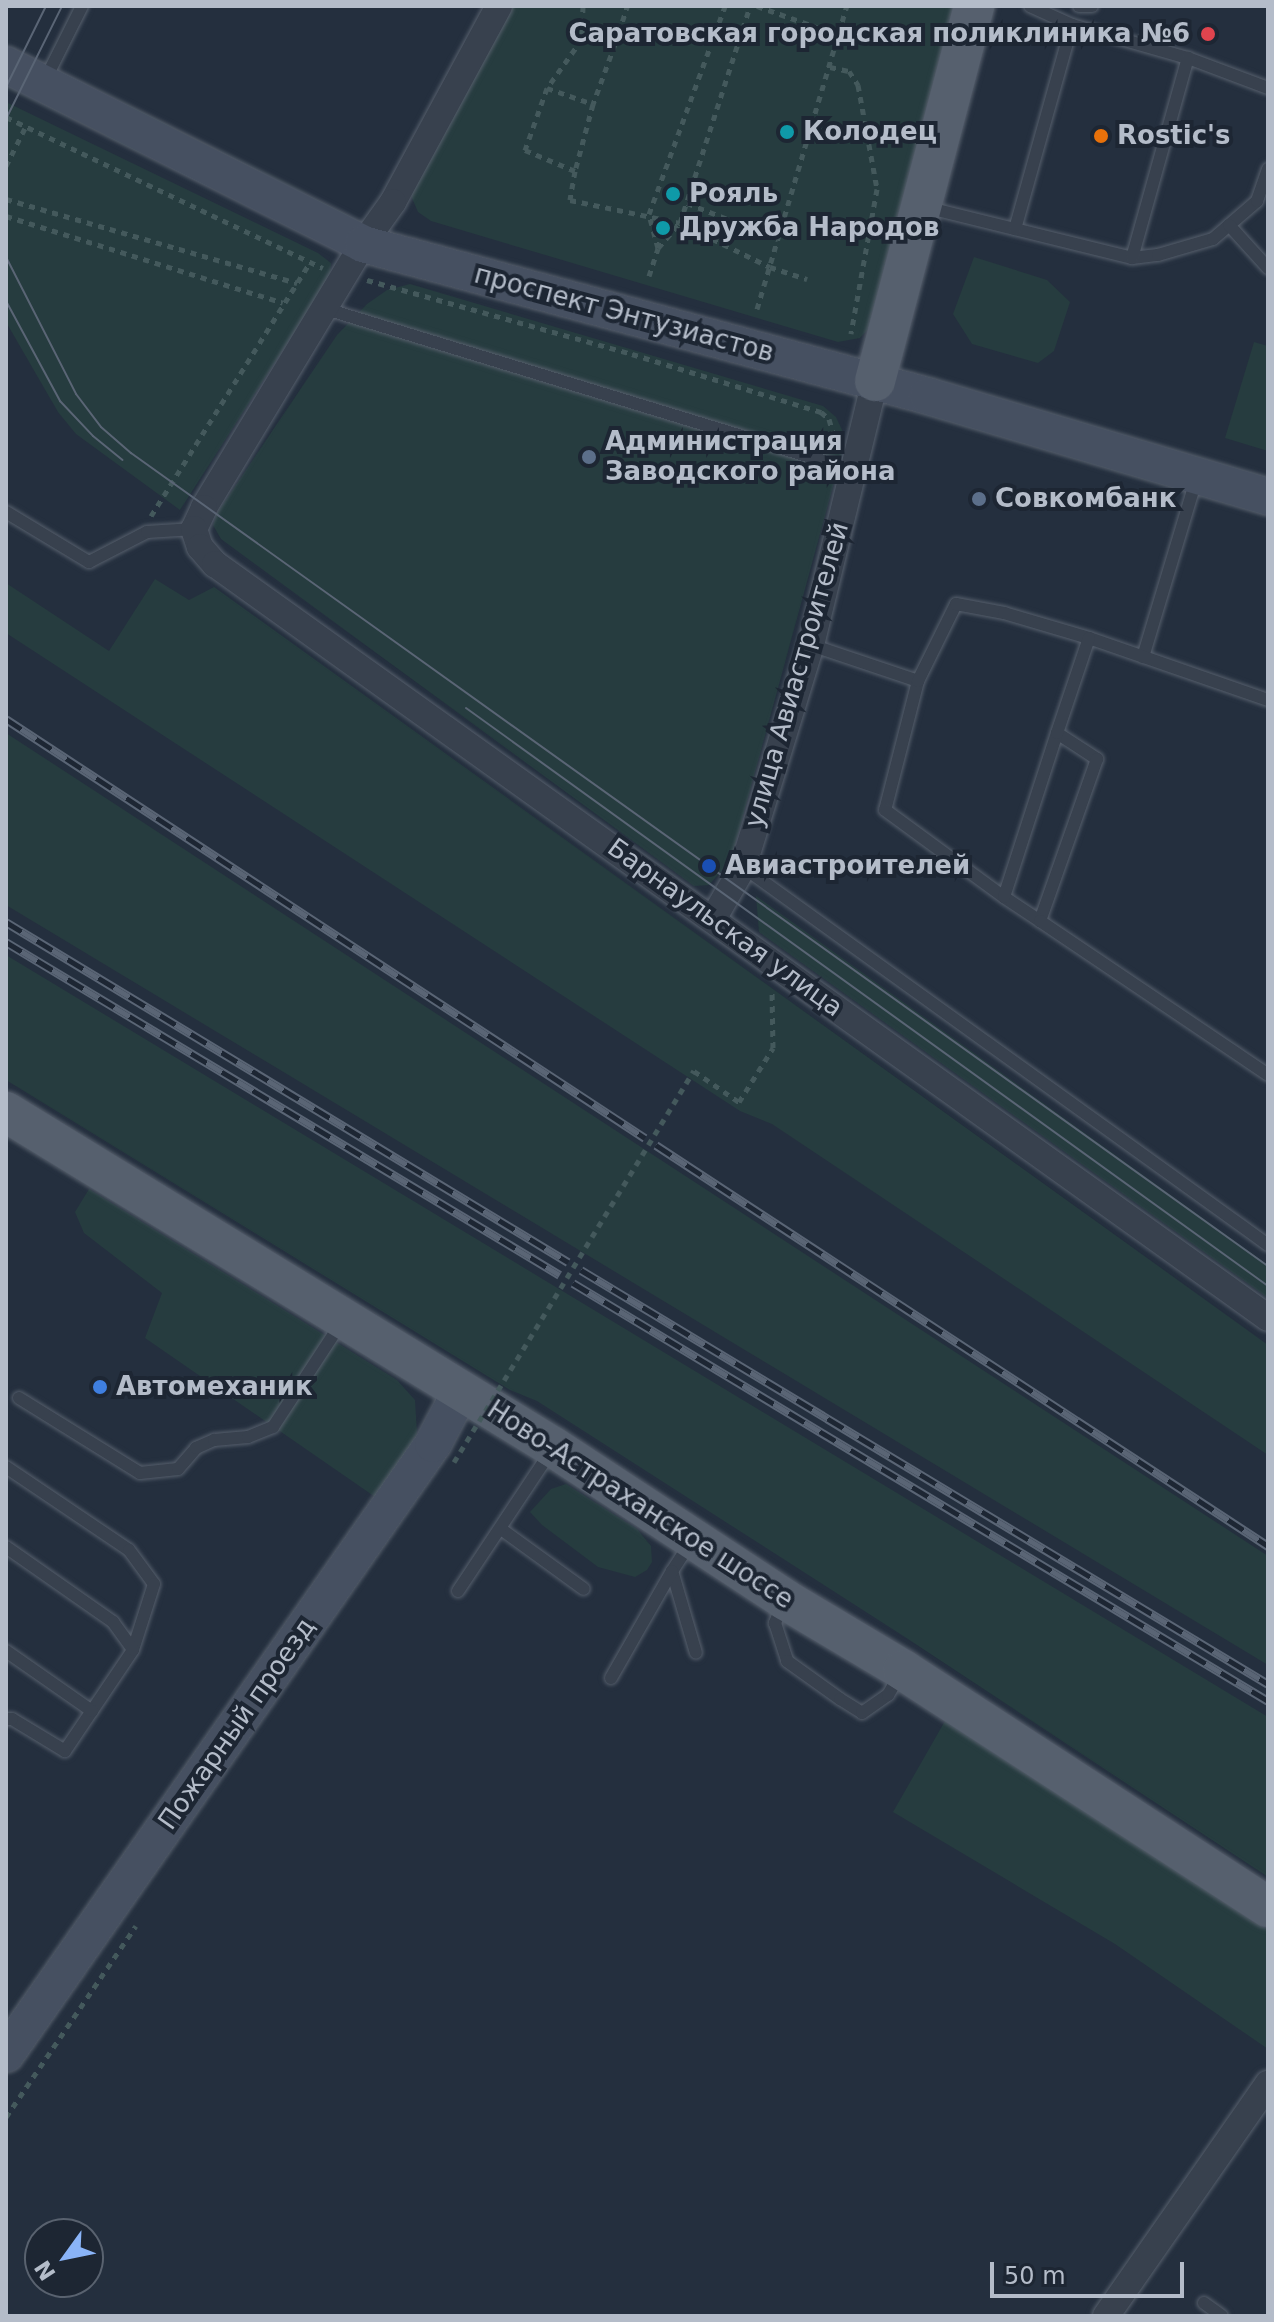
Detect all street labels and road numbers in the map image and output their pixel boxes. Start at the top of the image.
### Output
street label: проспект Энтузиастов [471,259,777,369]
street label: улица Авиастроителей [738,519,856,831]
street label: Барнаульская улица [601,832,849,1024]
street label: Ново-Астраханское шоссе [481,1394,799,1616]
street label: Пожарный проезд [152,1612,322,1836]

